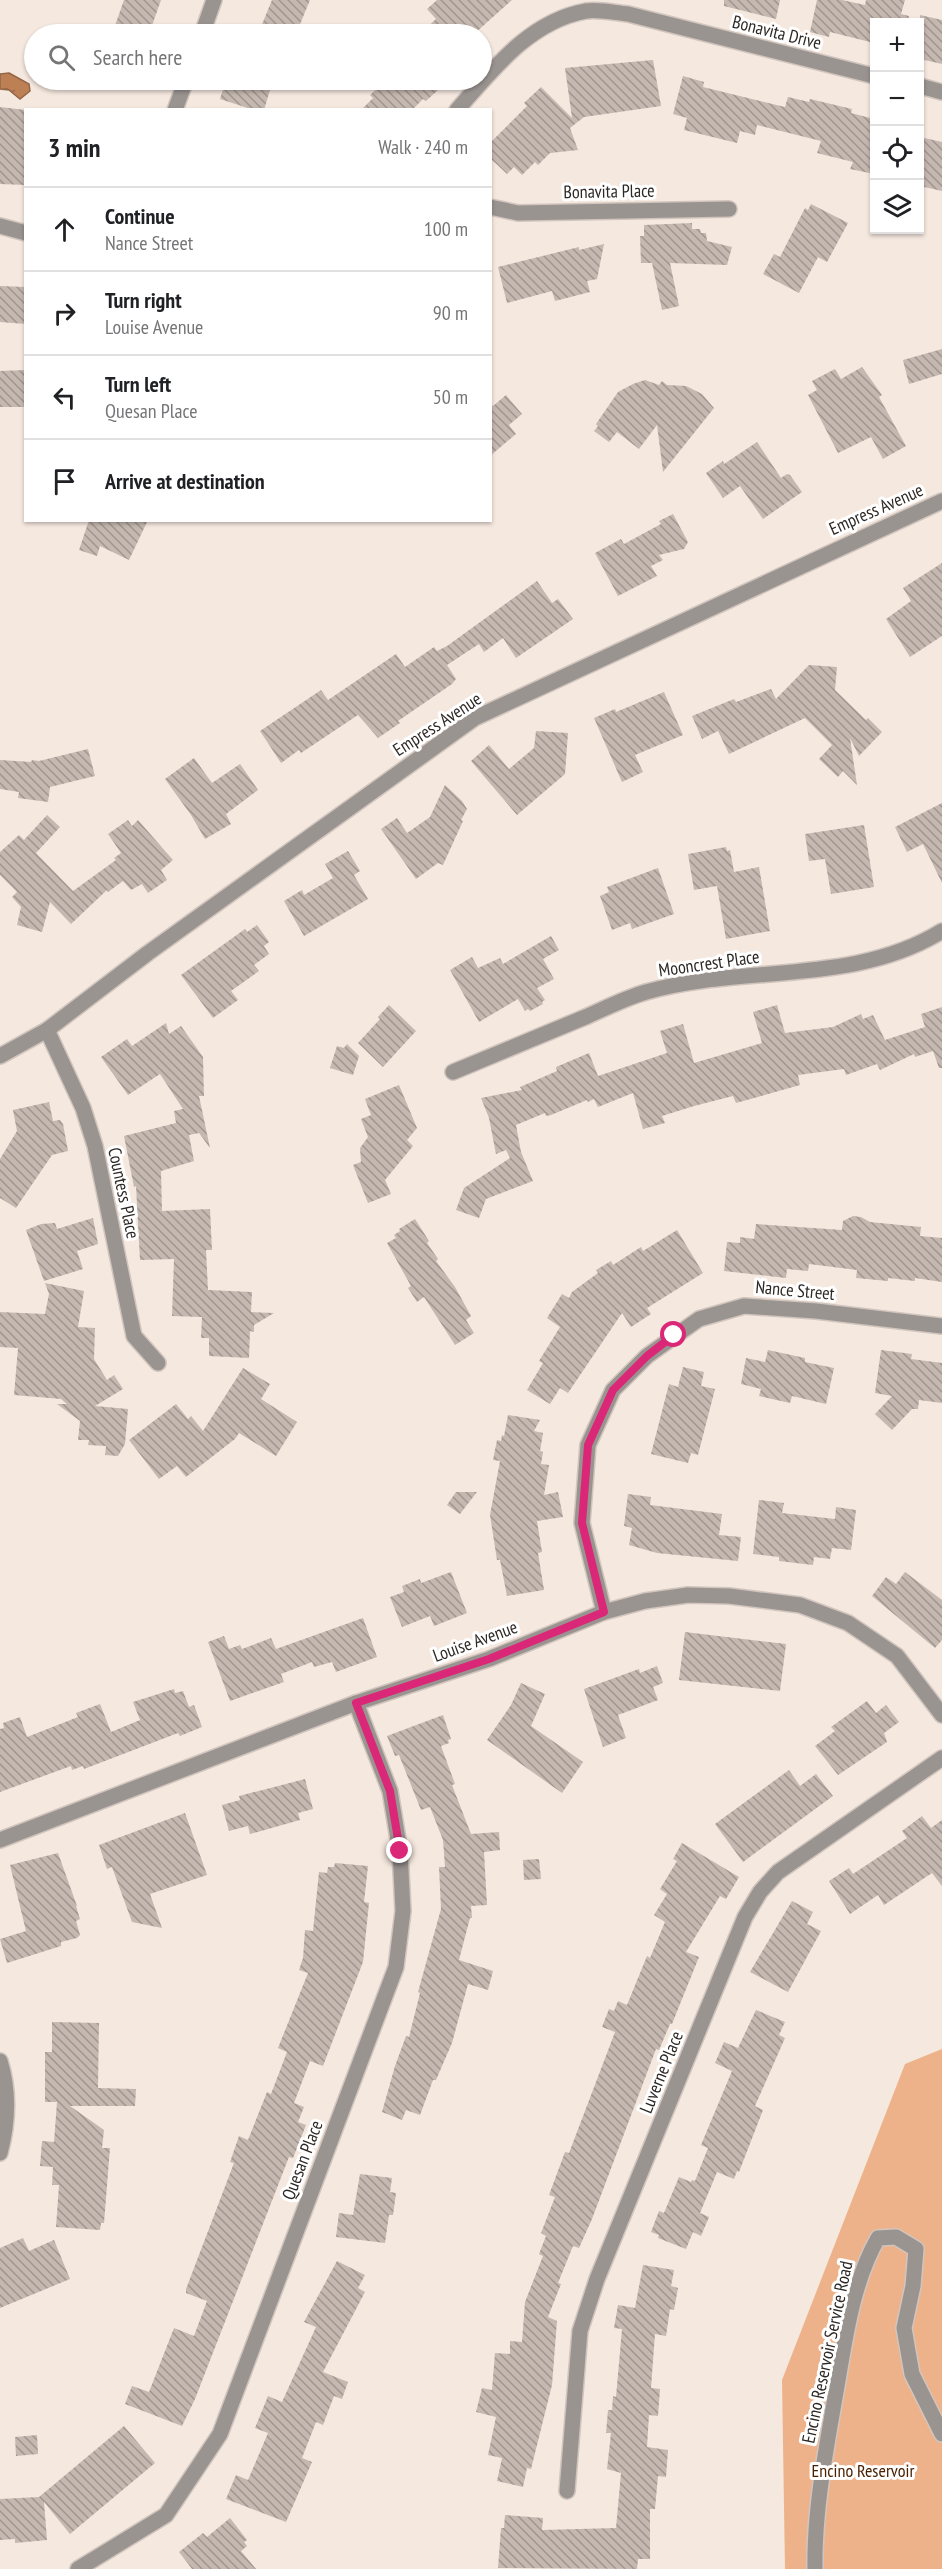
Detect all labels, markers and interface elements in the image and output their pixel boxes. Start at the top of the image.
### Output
street label: Bonavita Drive [730,10,824,54]
map controls [870,18,924,234]
button: + [870,18,924,72]
search box [24,24,492,90]
icon: search [45,41,78,74]
text: Search here [93,43,182,71]
button: − [870,72,924,126]
button: locate [870,126,924,180]
text: 3 min [48,131,101,164]
text: Walk · 240 m [378,134,468,160]
street label: Bonavita Place [563,179,655,203]
button: layers [870,180,924,234]
text: Continue [105,202,175,230]
icon: ahead [48,213,81,246]
text: 100 m [424,216,468,242]
text: Nance Street [105,230,193,256]
text: Turn right [105,286,182,314]
icon: right [48,297,81,330]
text: 90 m [433,300,468,326]
text: Louise Avenue [105,314,203,340]
text: Turn left [105,370,171,398]
icon: left [48,381,81,414]
text: 50 m [433,384,468,410]
text: Quesan Place [105,398,197,424]
icon: arrive [48,465,81,498]
text: Arrive at destination [105,467,265,495]
street label: Empress Avenue [825,478,927,540]
street label: Empress Avenue [389,687,485,761]
street label: Mooncrest Place [657,945,761,981]
street label: Countess Place [103,1145,145,1241]
street label: Nance Street [754,1275,836,1305]
route start [660,1321,686,1347]
street label: Louise Avenue [429,1615,521,1667]
route end [386,1837,412,1863]
street label: Luverne Place [634,2028,688,2116]
street label: Quesan Place [276,2117,328,2203]
street label: Encino Reservoir Service Road [796,2259,858,2445]
park label: Encino Reservoir [812,2459,914,2482]

